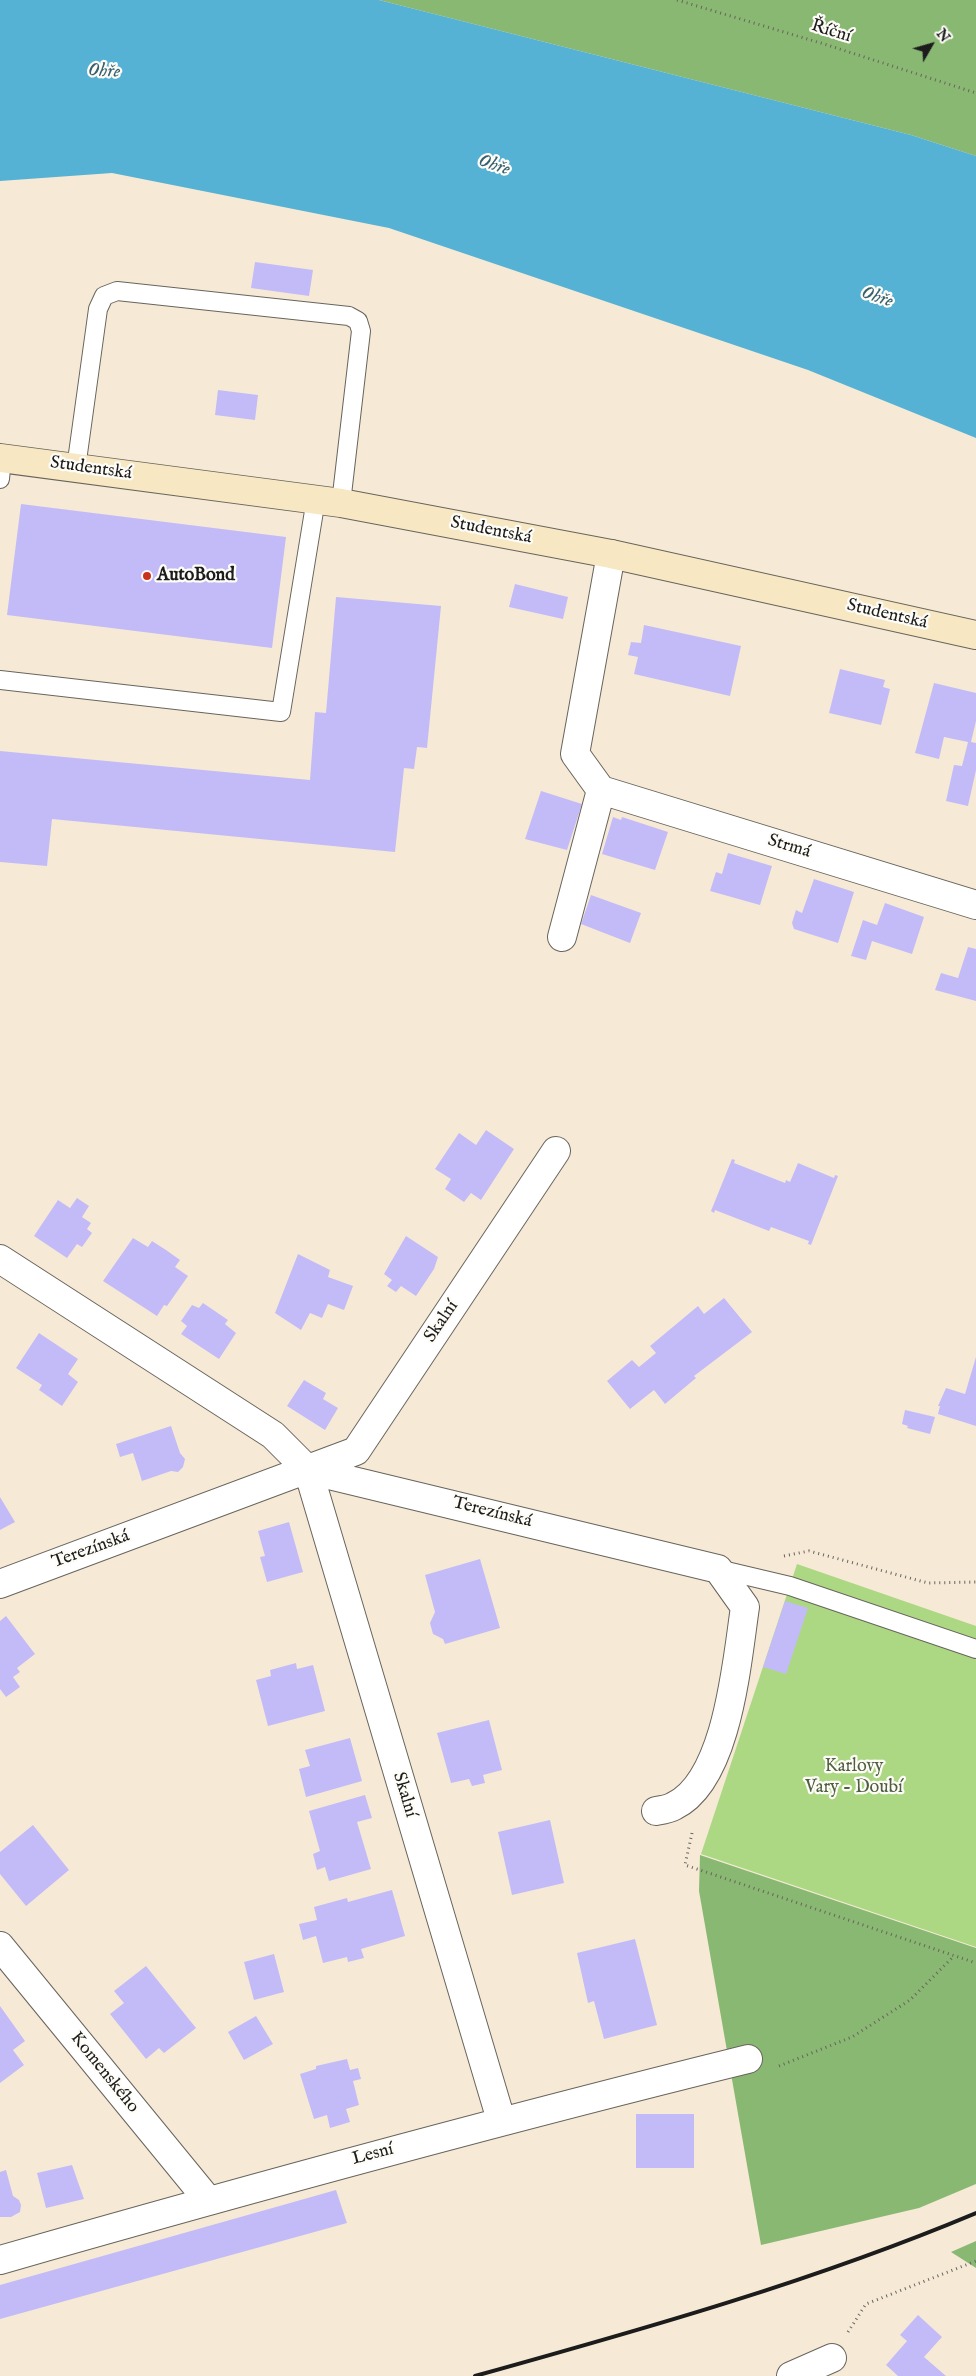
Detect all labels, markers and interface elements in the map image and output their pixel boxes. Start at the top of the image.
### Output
street label: Říční [808,16,854,48]
north arrow [906,20,956,70]
text: N [932,25,954,46]
water label: Ohře [87,60,121,84]
water label: Ohře [475,150,513,182]
water label: Ohře [858,282,896,314]
street label: Studentská [49,453,133,485]
street label: Studentská [449,513,533,549]
place label: AutoBond [157,565,235,587]
marker: AutoBond [141,570,153,582]
street label: Studentská [845,595,929,635]
street label: Strmá [765,830,813,864]
street label: Skalní [420,1297,464,1347]
street label: Terezínská [450,1493,534,1533]
street label: Terezínská [49,1526,133,1574]
park label: Karlovy Vary - Doubí [805,1756,903,1798]
street label: Skalní [387,1770,421,1820]
street label: Komenského [65,2028,143,2118]
street label: Lesní [350,2139,396,2171]

